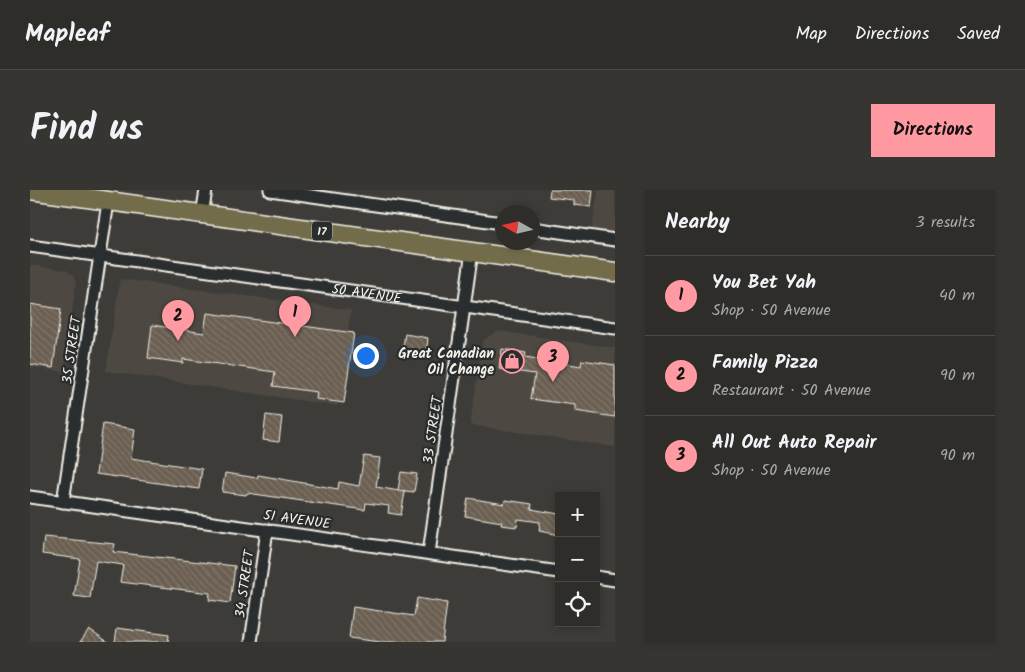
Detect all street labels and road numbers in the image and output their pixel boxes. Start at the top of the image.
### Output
road number: 17 [312,221,332,240]
street label: 50 AVENUE [330,278,404,310]
street label: 35 STREET [56,313,88,385]
street label: 33 STREET [417,393,449,466]
street label: 51 AVENUE [262,504,333,536]
street label: 34 STREET [229,547,261,619]

